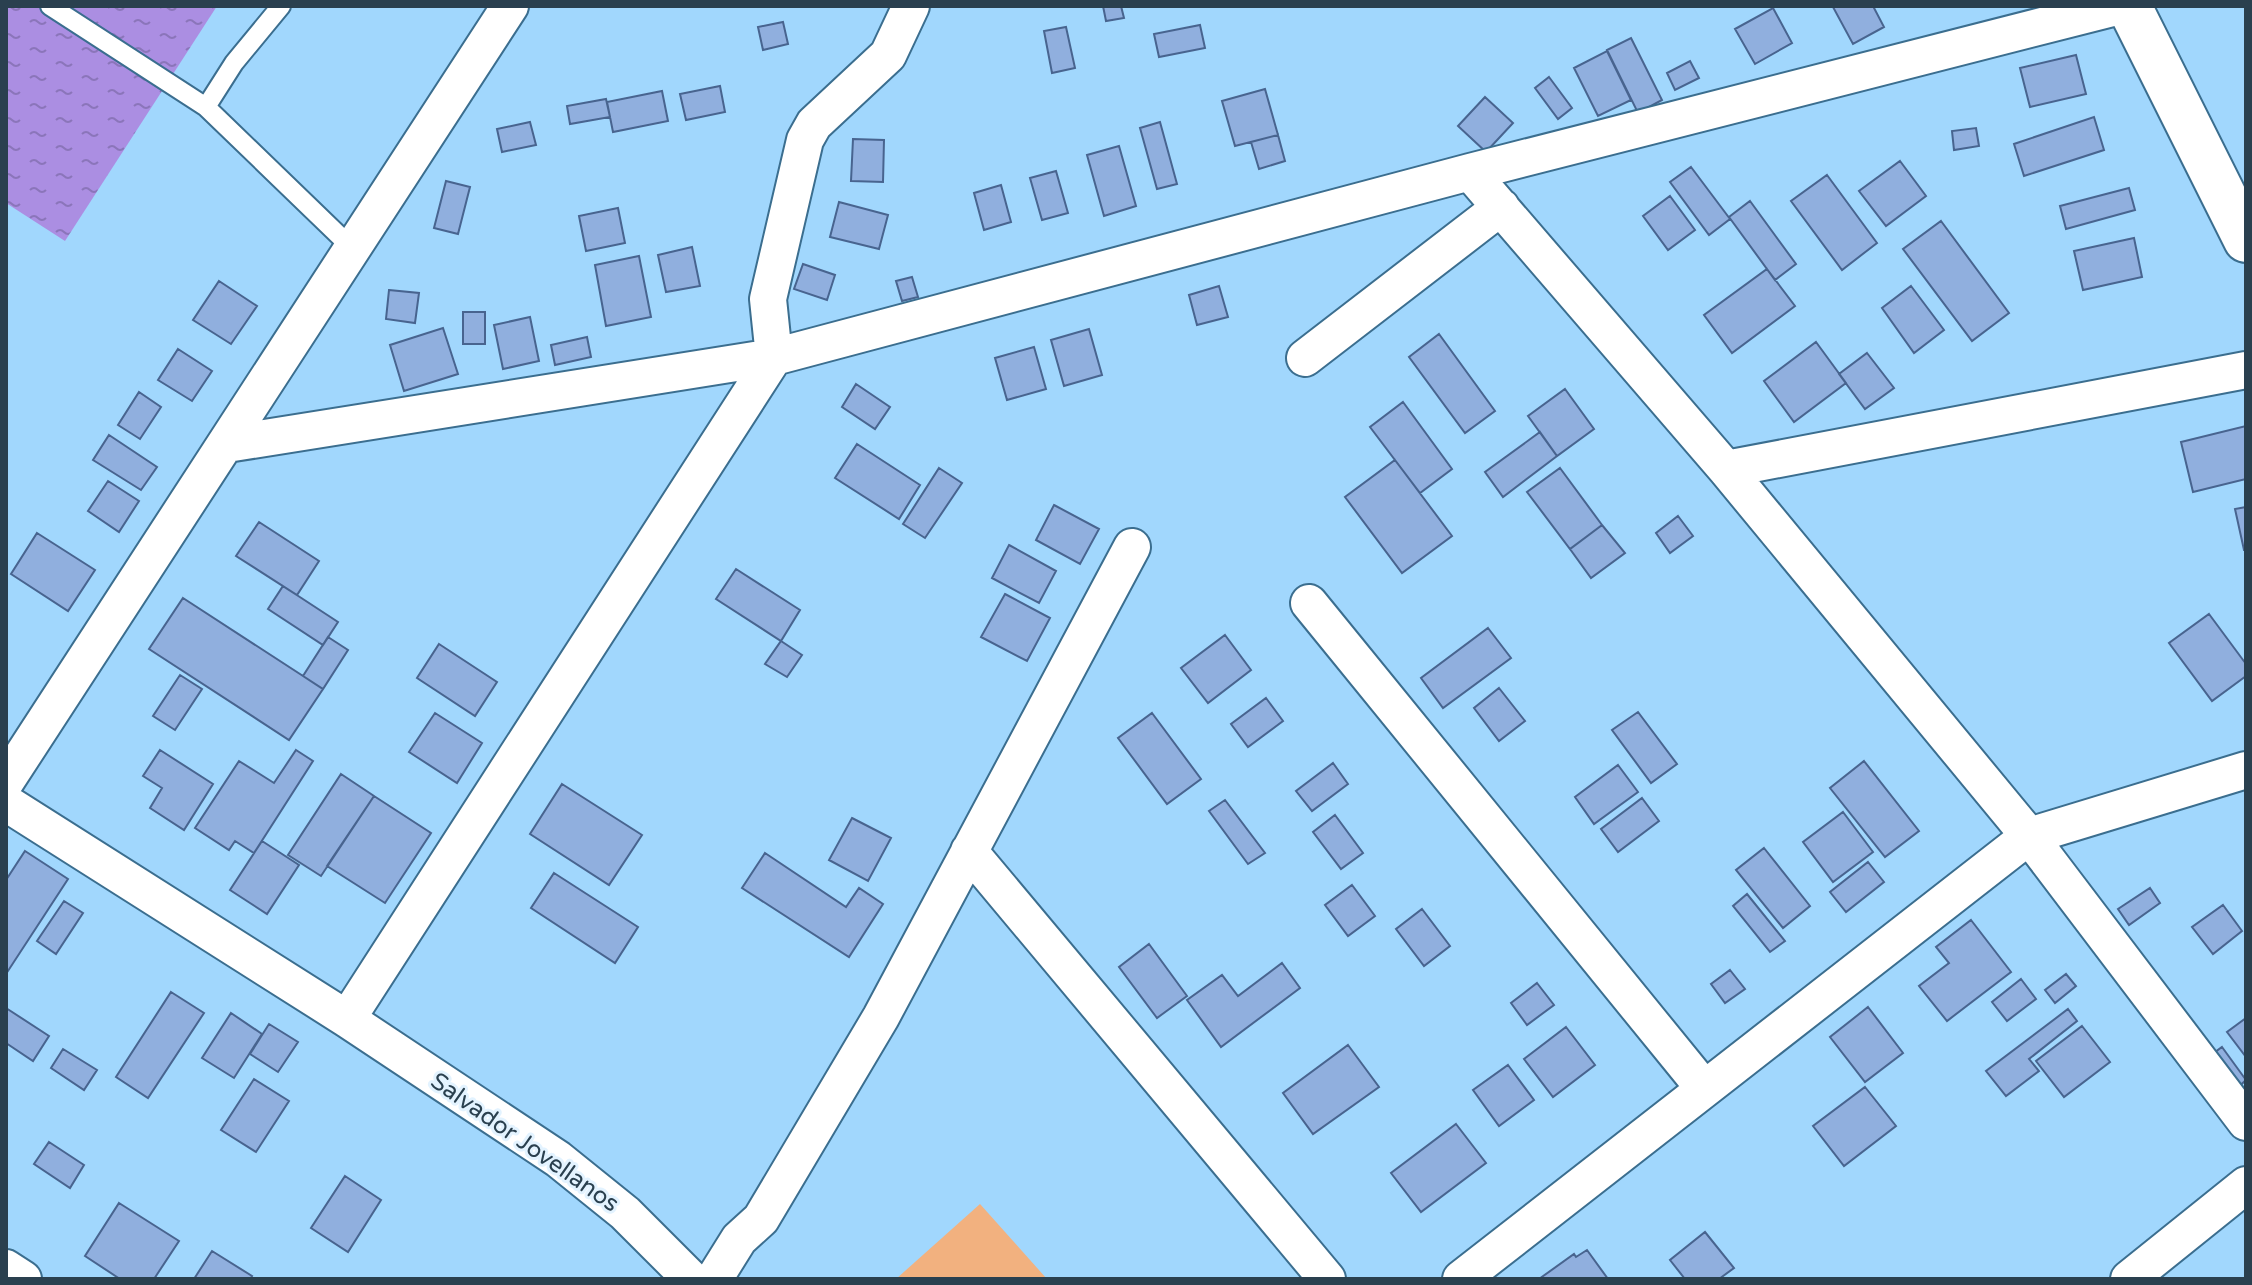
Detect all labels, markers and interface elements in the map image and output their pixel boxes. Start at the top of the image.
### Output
street label: Salvador Jovellanos [425,1066,625,1218]

